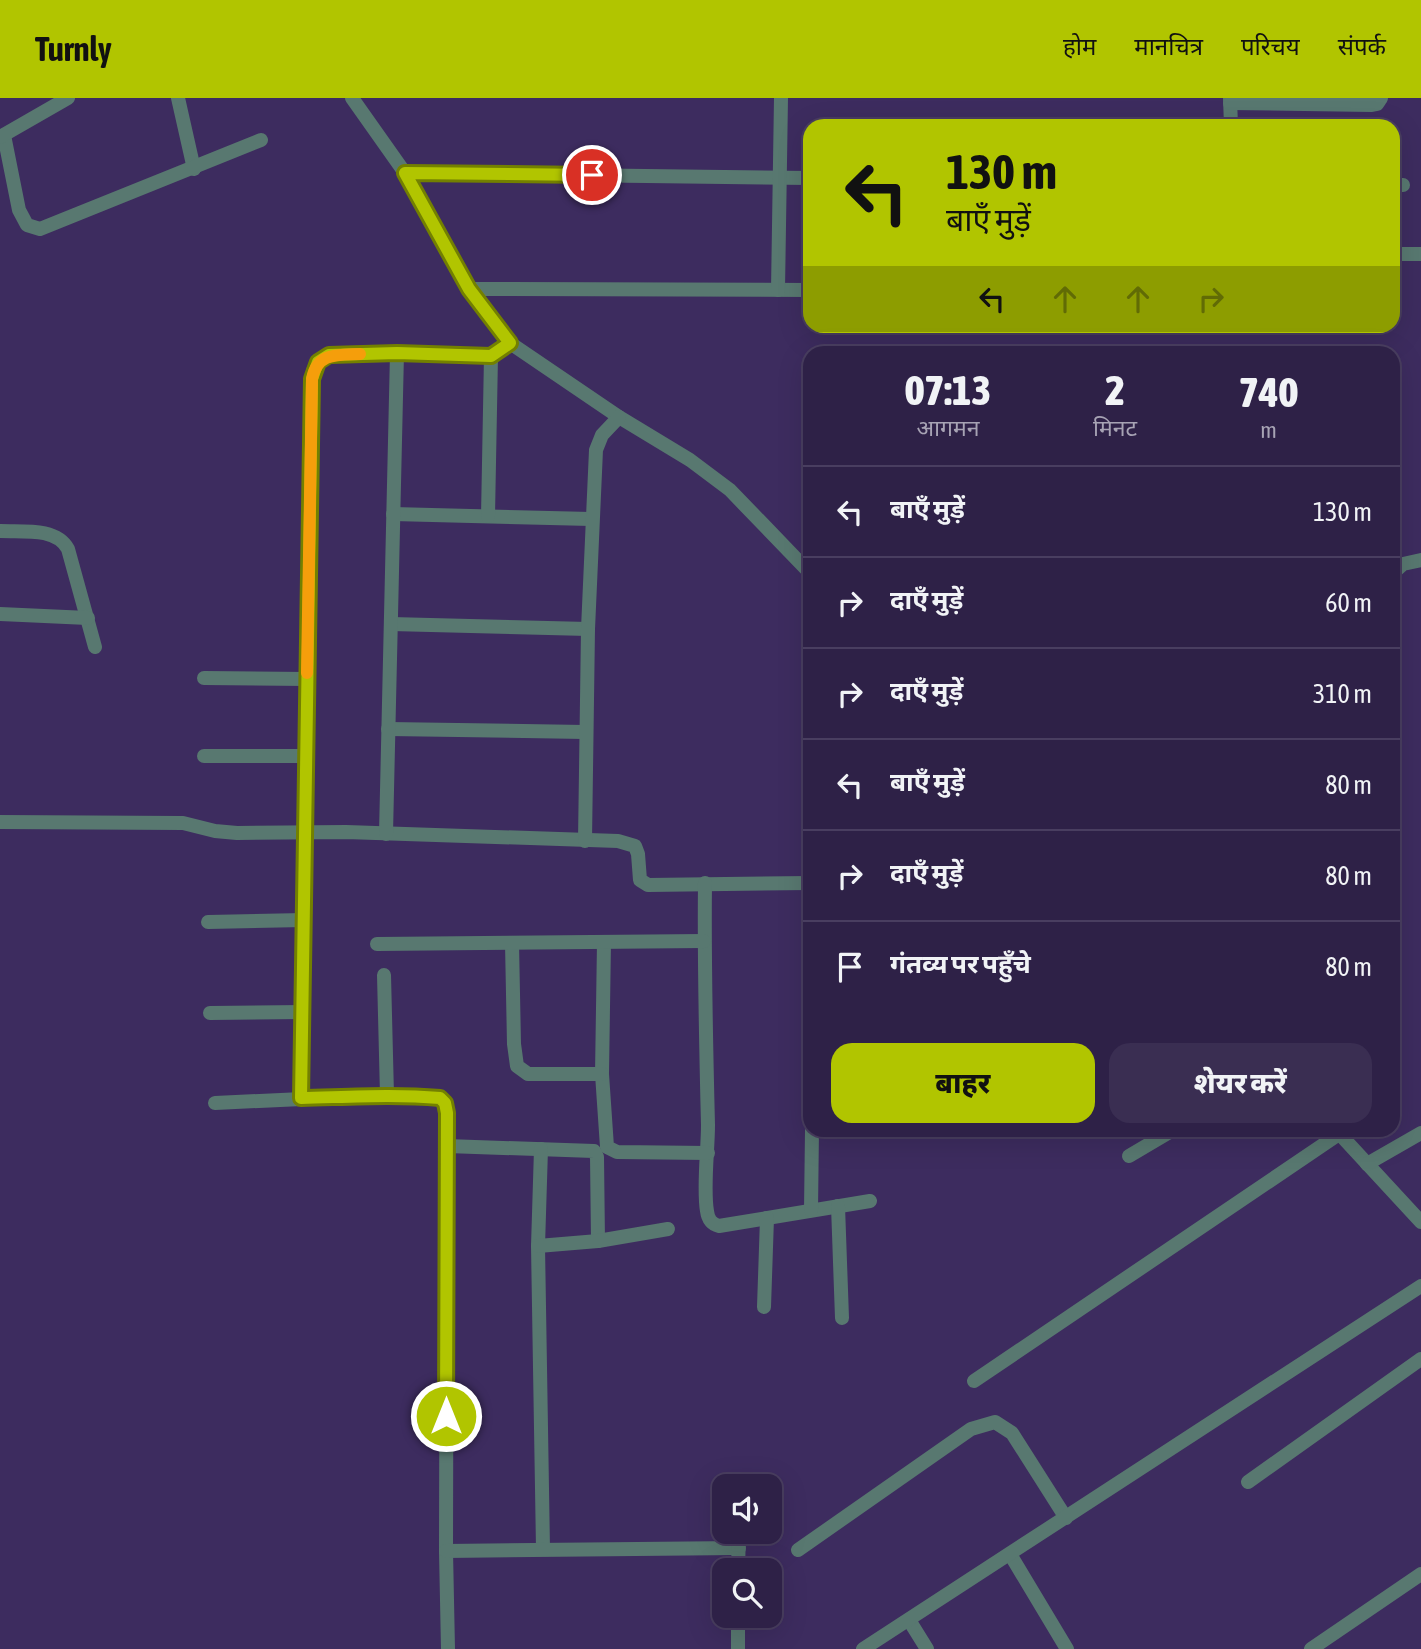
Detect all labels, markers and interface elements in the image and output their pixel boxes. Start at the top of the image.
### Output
text: Turnly [35,30,112,68]
text: होम [1063,33,1096,60]
text: मानचित्र [1134,33,1203,60]
text: परिचय [1241,33,1300,60]
text: संपर्क [1338,33,1386,60]
text: 130 m [946,143,1057,199]
pin [562,145,622,205]
icon: left [831,147,922,238]
icon: arrive [573,156,611,194]
text: बाएँ मुड़ें [946,201,1031,238]
icon: left [973,280,1011,318]
icon: ahead [1046,280,1084,318]
icon: ahead [1119,280,1157,318]
icon: right [1192,280,1230,318]
text: 07:13 [905,366,991,414]
text: 2 [1105,366,1125,414]
text: 740 [1239,368,1298,416]
text: आगमन [917,415,980,441]
text: मिनट [1093,415,1137,441]
text: m [1260,417,1277,443]
icon: left [831,493,869,531]
text: बाएँ मुड़ें [890,494,965,524]
text: 130 m [1313,497,1372,527]
icon: right [831,584,869,622]
text: दाएँ मुड़ें [890,585,963,615]
text: 60 m [1325,588,1372,618]
icon: right [831,675,869,713]
text: दाएँ मुड़ें [890,676,963,706]
text: 310 m [1313,679,1372,709]
icon: left [831,766,869,804]
text: बाएँ मुड़ें [890,767,965,797]
text: 80 m [1325,770,1372,800]
icon: right [831,857,869,895]
text: दाएँ मुड़ें [890,858,963,888]
text: 80 m [1325,861,1372,891]
icon: arrive [831,948,869,986]
text: गंतव्य पर पहुँचे [890,949,1031,979]
text: 80 m [1325,952,1372,982]
button: बाहर [831,1043,1095,1123]
button: शेयर करें [1109,1043,1372,1123]
position arrow [409,1379,483,1453]
map controls [712,1474,782,1628]
button: sound [712,1474,782,1544]
button: search [712,1558,782,1628]

